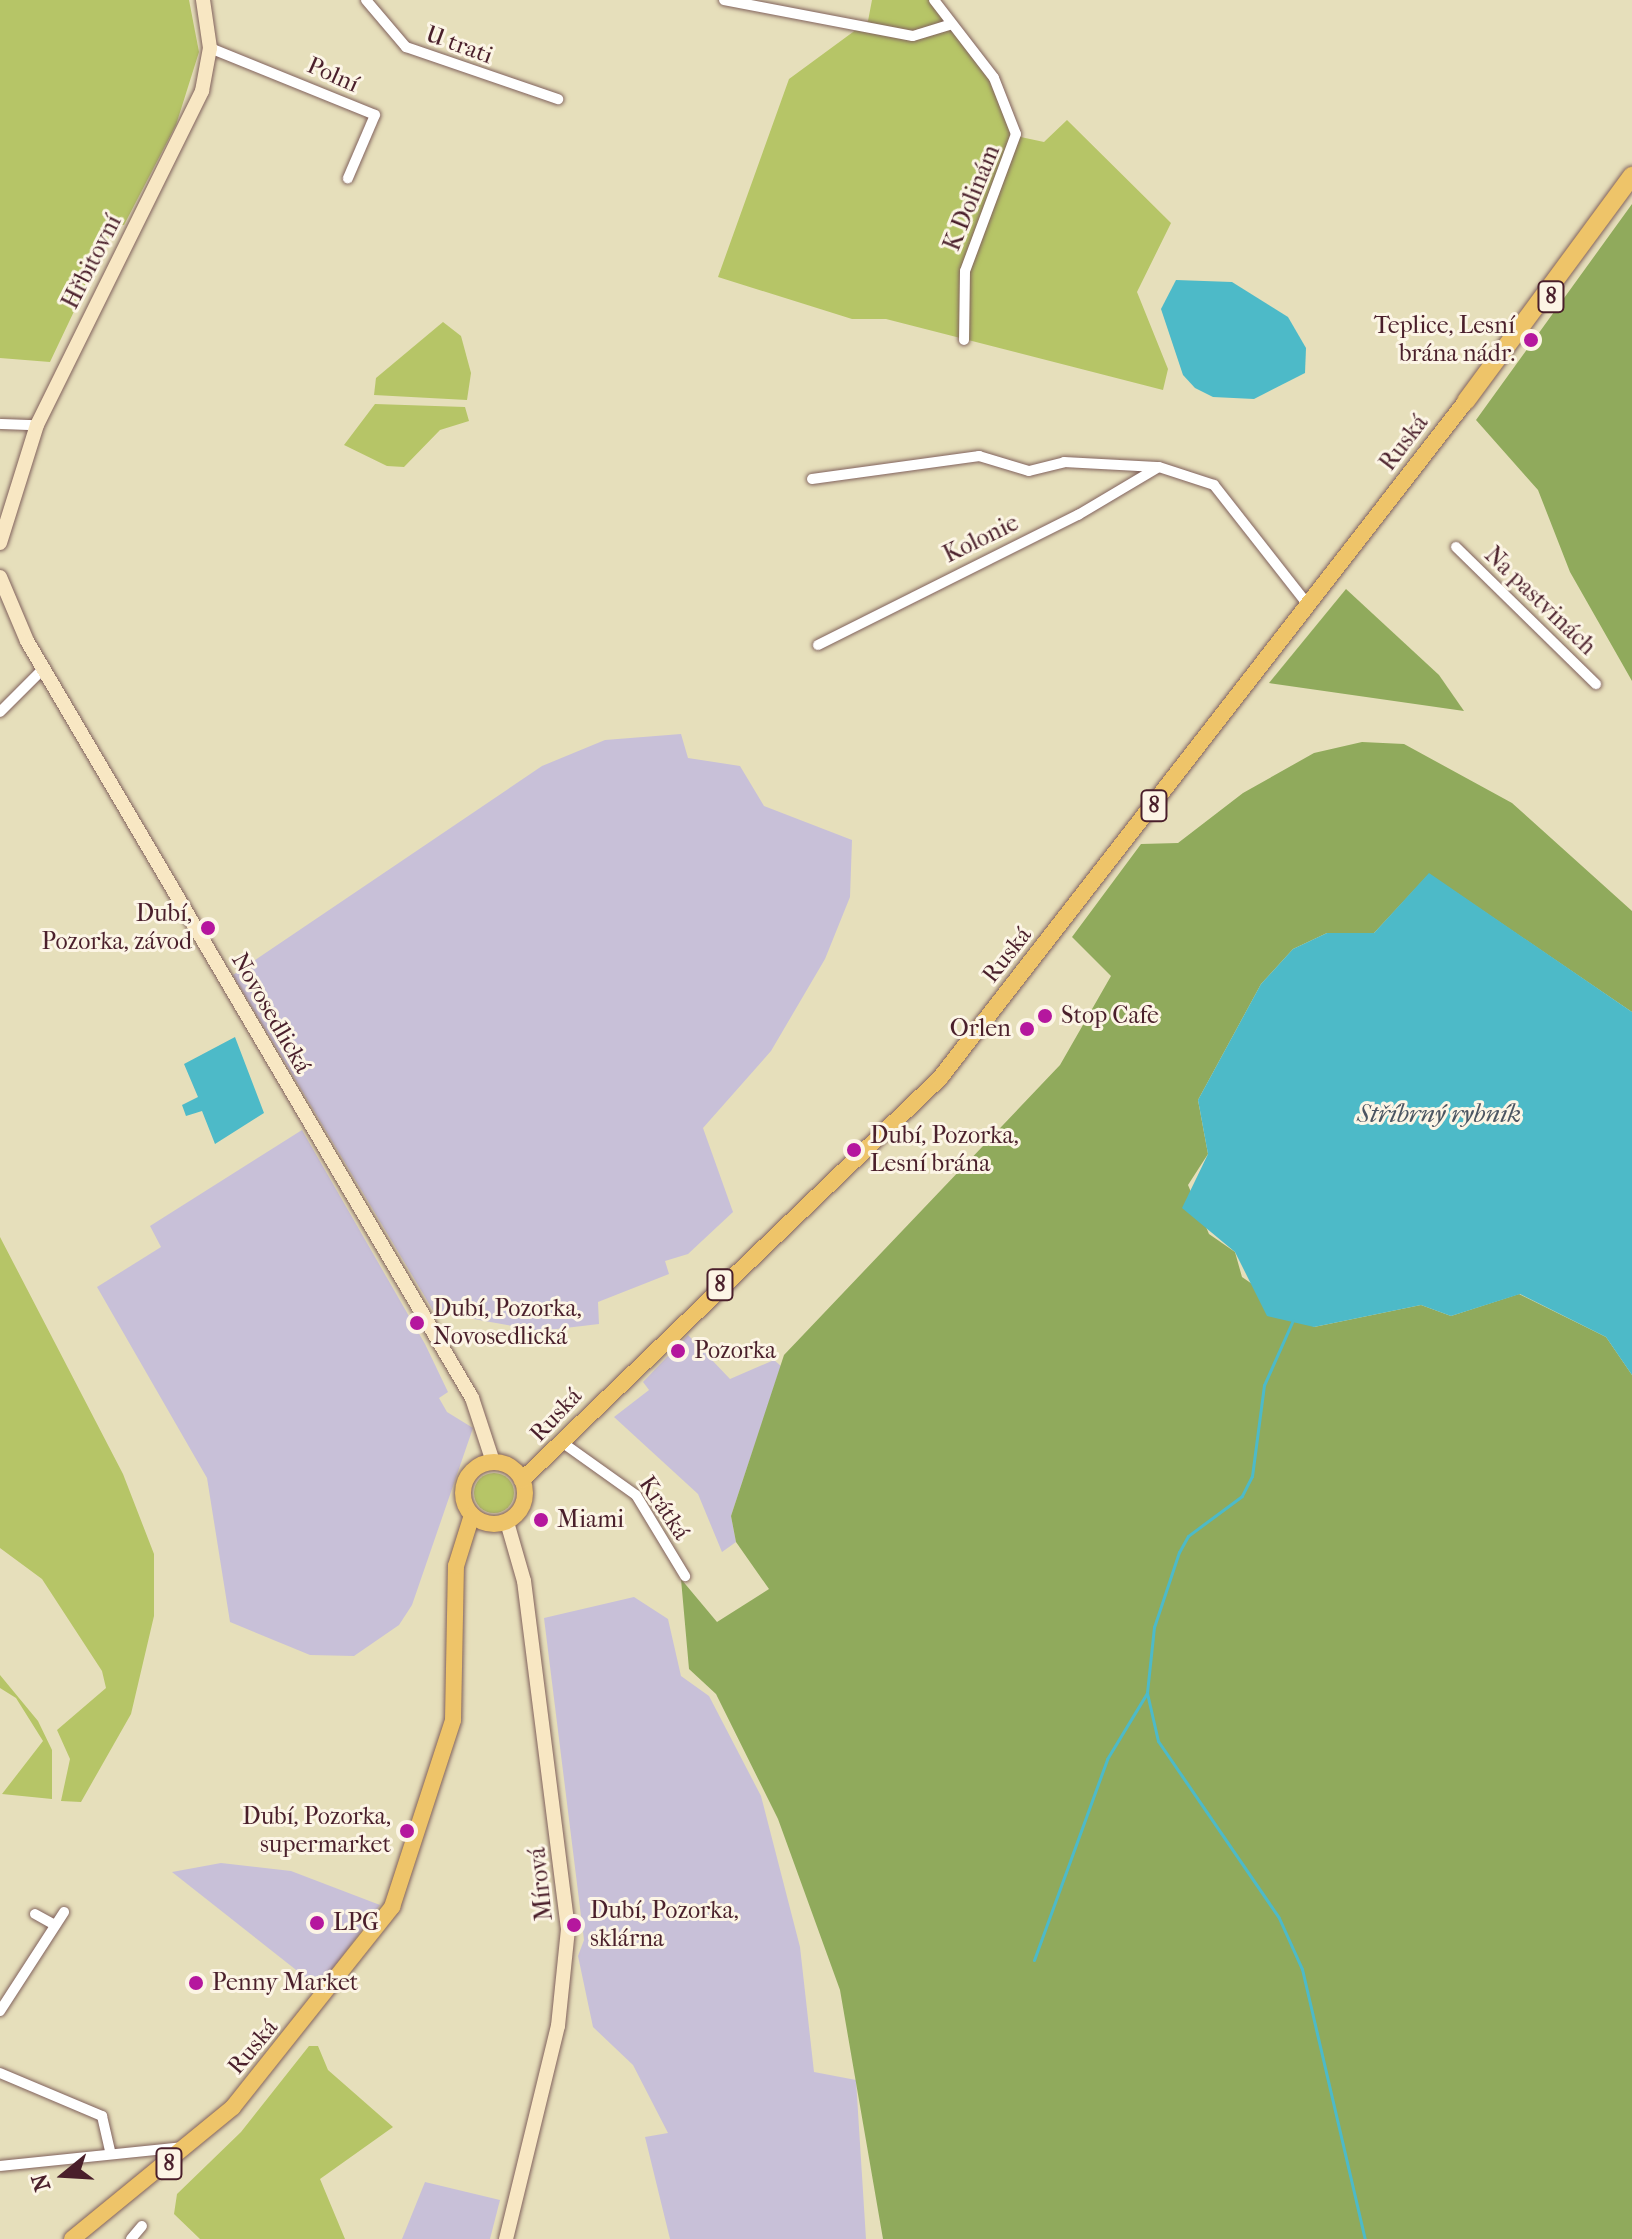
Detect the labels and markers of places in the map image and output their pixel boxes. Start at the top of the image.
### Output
place label: Teplice, Lesní brána nádr. [1374,312,1515,368]
marker: Teplice, Lesní brána nádr. [1522,331,1540,349]
place label: Dubí, Pozorka, závod [42,900,192,956]
marker: Dubí, Pozorka, závod [199,919,217,937]
place label: Stop Cafe [1061,1002,1159,1030]
marker: Stop Cafe [1036,1007,1054,1025]
place label: Orlen [950,1015,1011,1043]
marker: Orlen [1018,1020,1036,1038]
place label: Dubí, Pozorka, Lesní brána [870,1122,1019,1178]
marker: Dubí, Pozorka, Lesní brána [845,1141,863,1159]
place label: Dubí, Pozorka, Novosedlická [433,1295,582,1351]
marker: Dubí, Pozorka, Novosedlická [408,1314,426,1332]
place label: Pozorka [694,1337,776,1365]
marker: Pozorka [669,1342,687,1360]
place label: Miami [557,1506,624,1534]
marker: Miami [532,1511,550,1529]
place label: Dubí, Pozorka, supermarket [242,1803,391,1859]
marker: Dubí, Pozorka, supermarket [398,1822,416,1840]
place label: Dubí, Pozorka, sklárna [590,1897,739,1953]
place label: LPG [333,1909,379,1937]
marker: LPG [308,1914,326,1932]
marker: Dubí, Pozorka, sklárna [565,1916,583,1934]
place label: Penny Market [212,1969,358,1997]
marker: Penny Market [187,1974,205,1992]

